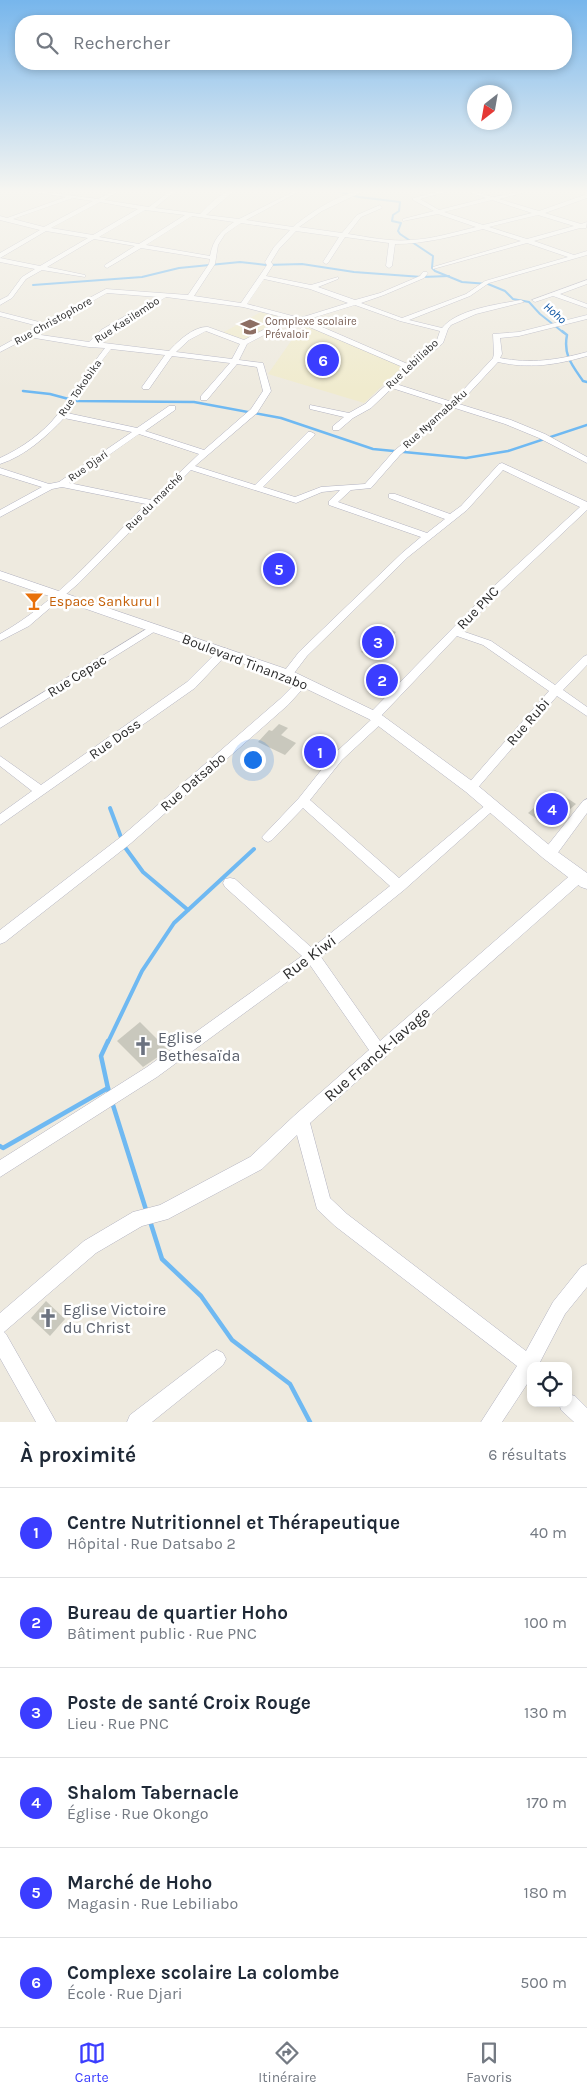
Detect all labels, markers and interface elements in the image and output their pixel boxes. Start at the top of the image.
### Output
search box [15,15,572,70]
icon: search [33,29,61,57]
text: Rechercher [73,32,170,54]
north arrow [467,85,512,130]
street label: Rue Christophore [12,294,94,348]
street label: Rue Kasilembo [92,294,162,346]
water label: Hoho [541,299,569,327]
place label: Complexe scolaire Prévaloir [265,315,357,341]
school or university icon: Complexe scolaire Prévaloir [239,316,261,338]
street label: Rue Lebiliabo [383,336,441,392]
pin: 6 [307,341,339,379]
street label: Rue Tokobika [56,357,104,419]
street label: Rue Nyamabaku [400,387,470,451]
street label: Rue Djari [66,448,110,484]
street label: Rue du marché [123,470,186,533]
pin: 5 [263,550,295,588]
street label: Rue PNC [453,583,503,633]
bar icon: Espace Sankuru I [23,590,45,612]
place label: Espace Sankuru I [49,593,160,610]
pin: 3 [362,623,394,661]
street label: Boulevard Tinanzabo [180,630,310,694]
street label: Rue Cepac [44,651,110,701]
pin: 2 [366,661,398,699]
street label: Rue Rubi [503,695,553,749]
street label: Rue Doss [86,715,144,763]
pin: 1 [304,733,336,771]
your location [240,747,266,773]
street label: Rue Datsabo [157,749,229,815]
pin: 4 [536,790,568,828]
street label: Rue Kiwi [278,931,340,983]
street label: Rue Franck-lavage [320,1003,434,1105]
place label: Eglise Bethesaïda [158,1028,240,1065]
church icon: Eglise Bethesaïda [132,1035,154,1057]
place label: Eglise Victoire du Christ [63,1300,166,1337]
church icon: Eglise Victoire du Christ [37,1307,59,1329]
map controls [527,1362,572,1407]
button: locate [527,1362,572,1407]
text: À proximité [20,1443,136,1467]
text: 6 résultats [488,1445,567,1464]
text: Centre Nutritionnel et Thérapeutique [67,1512,400,1534]
text: 1 [33,1523,39,1542]
text: 40 m [530,1523,567,1542]
text: Hôpital · Rue Datsabo 2 [67,1534,236,1553]
text: Bureau de quartier Hoho [67,1602,288,1624]
text: 2 [31,1613,41,1632]
text: 100 m [524,1613,567,1632]
text: Bâtiment public · Rue PNC [67,1624,257,1643]
text: Poste de santé Croix Rouge [67,1692,311,1714]
text: 3 [31,1703,41,1722]
text: 130 m [524,1703,567,1722]
text: Lieu · Rue PNC [67,1714,169,1733]
text: Shalom Tabernacle [67,1782,239,1804]
text: 4 [31,1793,41,1812]
text: 170 m [526,1793,567,1812]
text: Église · Rue Okongo [67,1804,208,1823]
text: Marché de Hoho [67,1872,212,1894]
text: 5 [31,1883,41,1902]
text: 180 m [524,1883,567,1902]
text: Magasin · Rue Lebiliabo [67,1894,238,1913]
text: Complexe scolaire La colombe [67,1962,339,1984]
text: 6 [31,1973,41,1992]
text: 500 m [520,1973,567,1992]
text: École · Rue Djari [67,1984,183,2003]
tab: Carte [75,2039,109,2086]
tab: Itinéraire [258,2039,317,2086]
tab: Favoris [466,2039,512,2086]

